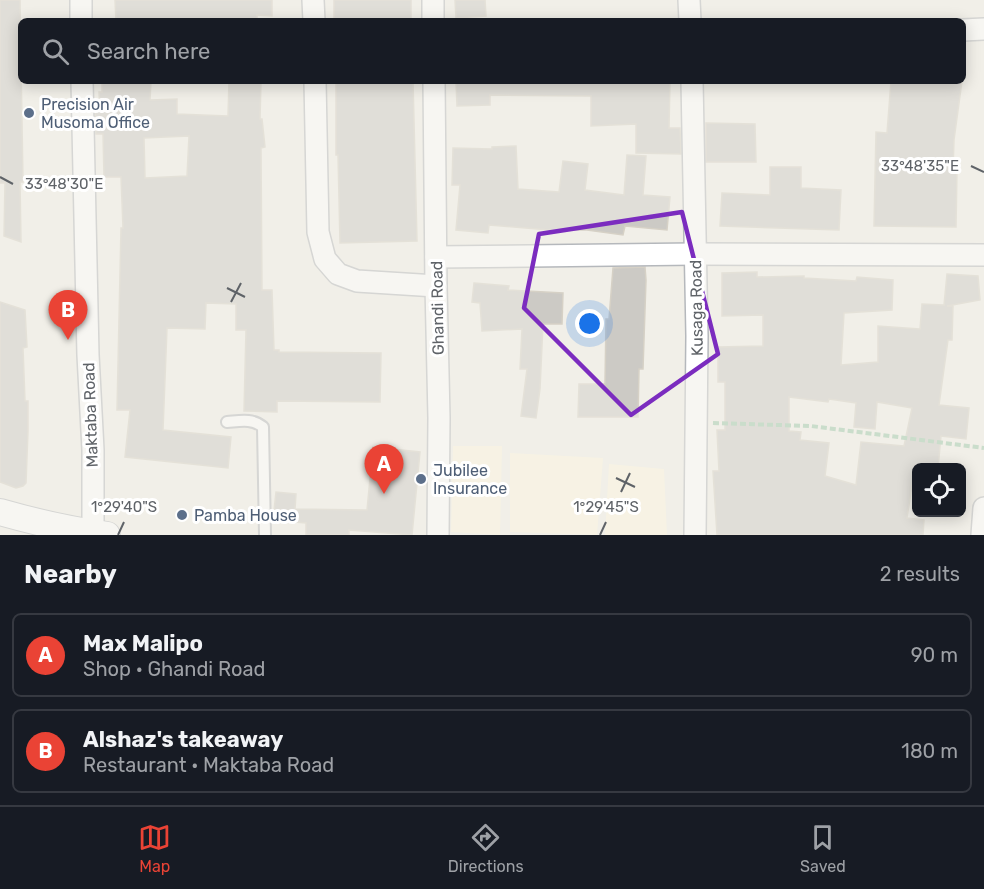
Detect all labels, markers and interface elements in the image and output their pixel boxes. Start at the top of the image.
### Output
search box [18,18,966,84]
icon: search [39,35,72,68]
text: Search here [87,38,210,65]
place label: Precision Air Musoma Office [41,95,150,132]
marker: Precision Air Musoma Office [22,106,36,120]
text: 33°48'35"E [881,157,959,175]
text: 33°48'30"E [25,175,103,193]
street label: Kusaga Road [686,260,707,356]
street label: Ghandi Road [427,261,448,355]
pin: B [48,290,88,340]
your location [575,309,604,338]
street label: Maktaba Road [79,362,102,468]
pin: A [364,444,404,494]
place label: Jubilee Insurance [433,461,507,498]
map controls [912,463,966,517]
button: locate [912,463,966,517]
marker: Jubilee Insurance [414,472,428,486]
text: 1°29'40"S [91,498,157,516]
text: 1°29'45"S [573,498,639,516]
place label: Pamba House [194,506,297,525]
marker: Pamba House [175,508,189,522]
text: Nearby [24,559,117,590]
text: 2 results [880,562,960,586]
text: Max Malipo [83,630,203,657]
text: A [38,643,53,667]
text: 90 m [911,643,958,667]
text: Shop · Ghandi Road [83,657,265,681]
text: Alshaz's takeaway [83,726,283,753]
text: B [38,739,53,763]
text: 180 m [901,739,958,763]
text: Restaurant · Maktaba Road [83,753,334,777]
tab: Map [138,821,171,876]
tab: Directions [448,821,524,876]
tab: Saved [800,821,846,876]

